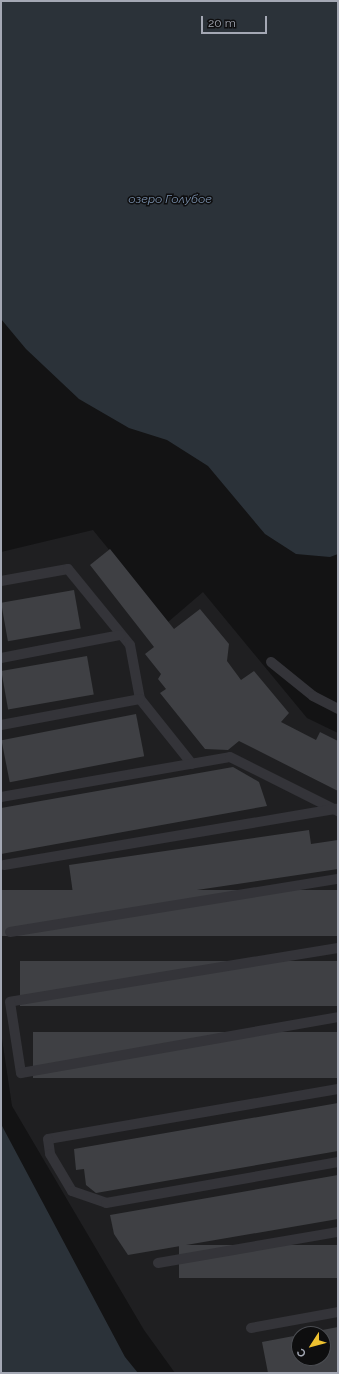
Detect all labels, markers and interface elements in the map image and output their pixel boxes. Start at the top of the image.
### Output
scale bar [203,8,269,34]
text: 20 m [208,16,236,30]
water label: озеро Голубое [128,193,212,207]
north arrow [291,1326,331,1366]
text: С [294,1346,309,1360]

